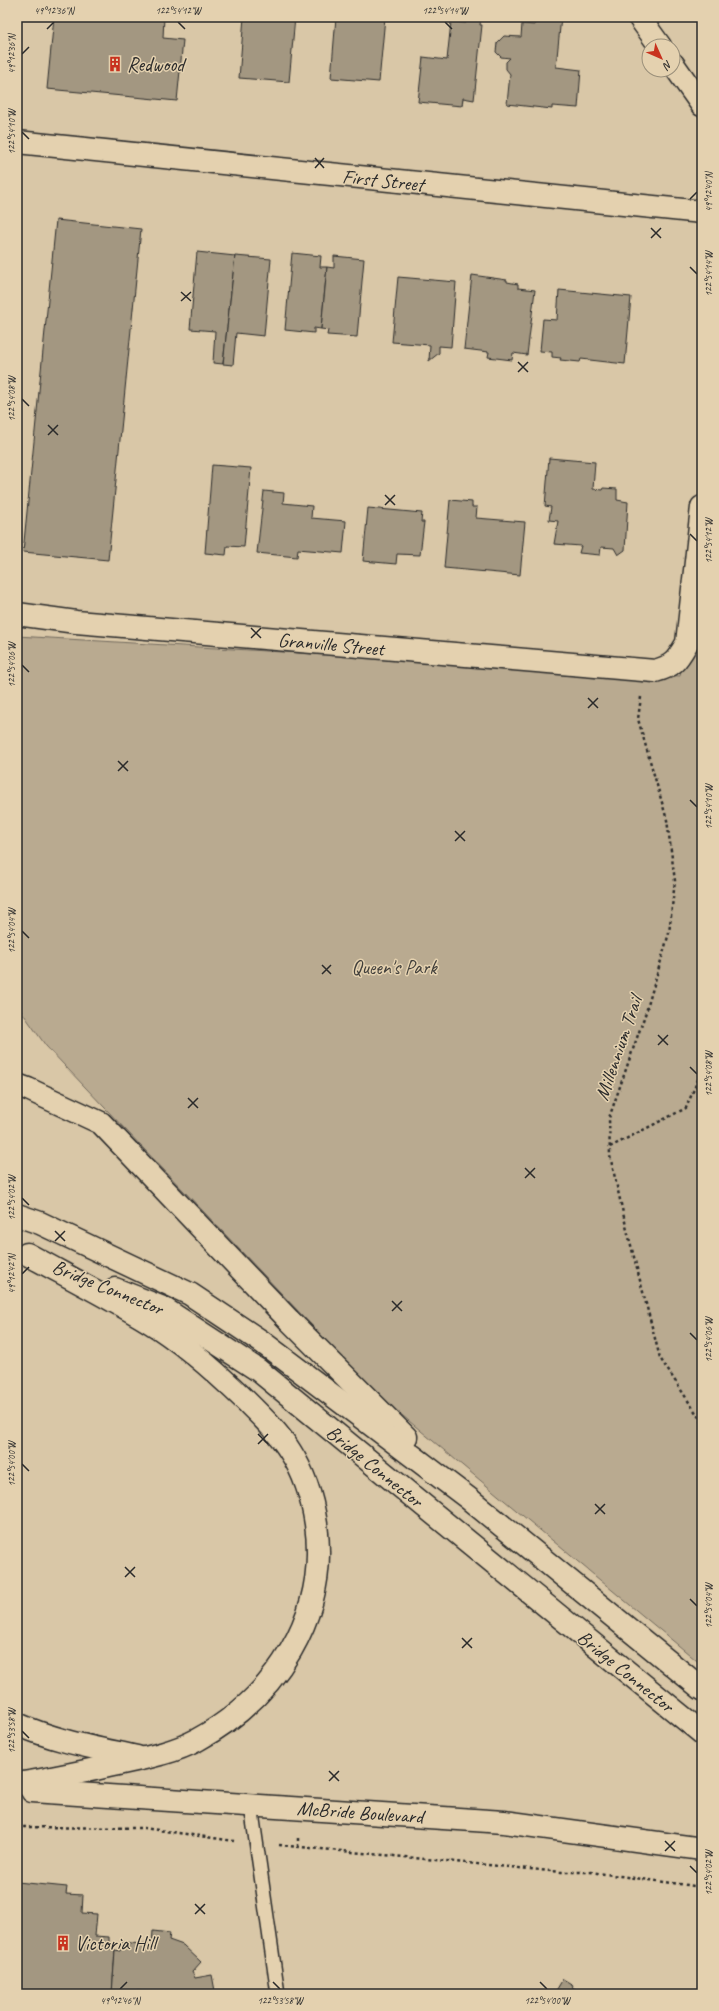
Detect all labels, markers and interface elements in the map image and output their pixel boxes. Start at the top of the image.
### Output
text: 49°12'36"N [34,4,76,17]
text: 122°54'12"W [155,4,202,17]
text: 122°54'14"W [422,4,469,17]
text: 49°12'36"N [5,32,18,74]
north arrow [641,38,681,78]
place label: Redwood [127,52,187,77]
building icon: Redwood [106,55,124,73]
text: N [659,58,675,74]
text: 122°54'10"W [5,108,18,155]
street label: First Street [341,164,428,198]
text: 49°12'40"N [702,170,715,212]
text: 122°54'14"W [702,250,715,297]
text: 122°54'08"W [5,375,18,422]
text: 122°54'12"W [702,517,715,564]
street label: Granville Street [277,627,387,662]
text: 122°54'06"W [5,641,18,688]
text: 122°54'10"W [702,783,715,830]
text: 122°54'04"W [5,907,18,954]
park label: Queen's Park [351,955,438,980]
street label: Millennium Trail [589,989,649,1103]
text: 122°54'08"W [702,1050,715,1097]
text: 122°54'02"W [5,1174,18,1221]
text: 49°12'42"N [5,1252,18,1294]
street label: Bridge Connector [49,1254,168,1322]
text: 122°54'06"W [702,1316,715,1363]
street label: Bridge Connector [321,1420,429,1514]
text: 122°54'00"W [5,1440,18,1487]
text: 122°54'04"W [702,1582,715,1629]
street label: Bridge Connector [572,1625,680,1719]
text: 122°53'58"W [5,1707,18,1754]
street label: McBride Boulevard [296,1796,427,1830]
text: 122°54'02"W [702,1849,715,1896]
place label: Victoria Hill [75,1931,159,1956]
building icon: Victoria Hill [54,1934,72,1952]
text: 49°12'46"N [100,1994,142,2007]
text: 122°53'58"W [257,1994,304,2007]
text: 122°54'00"W [524,1994,571,2007]

